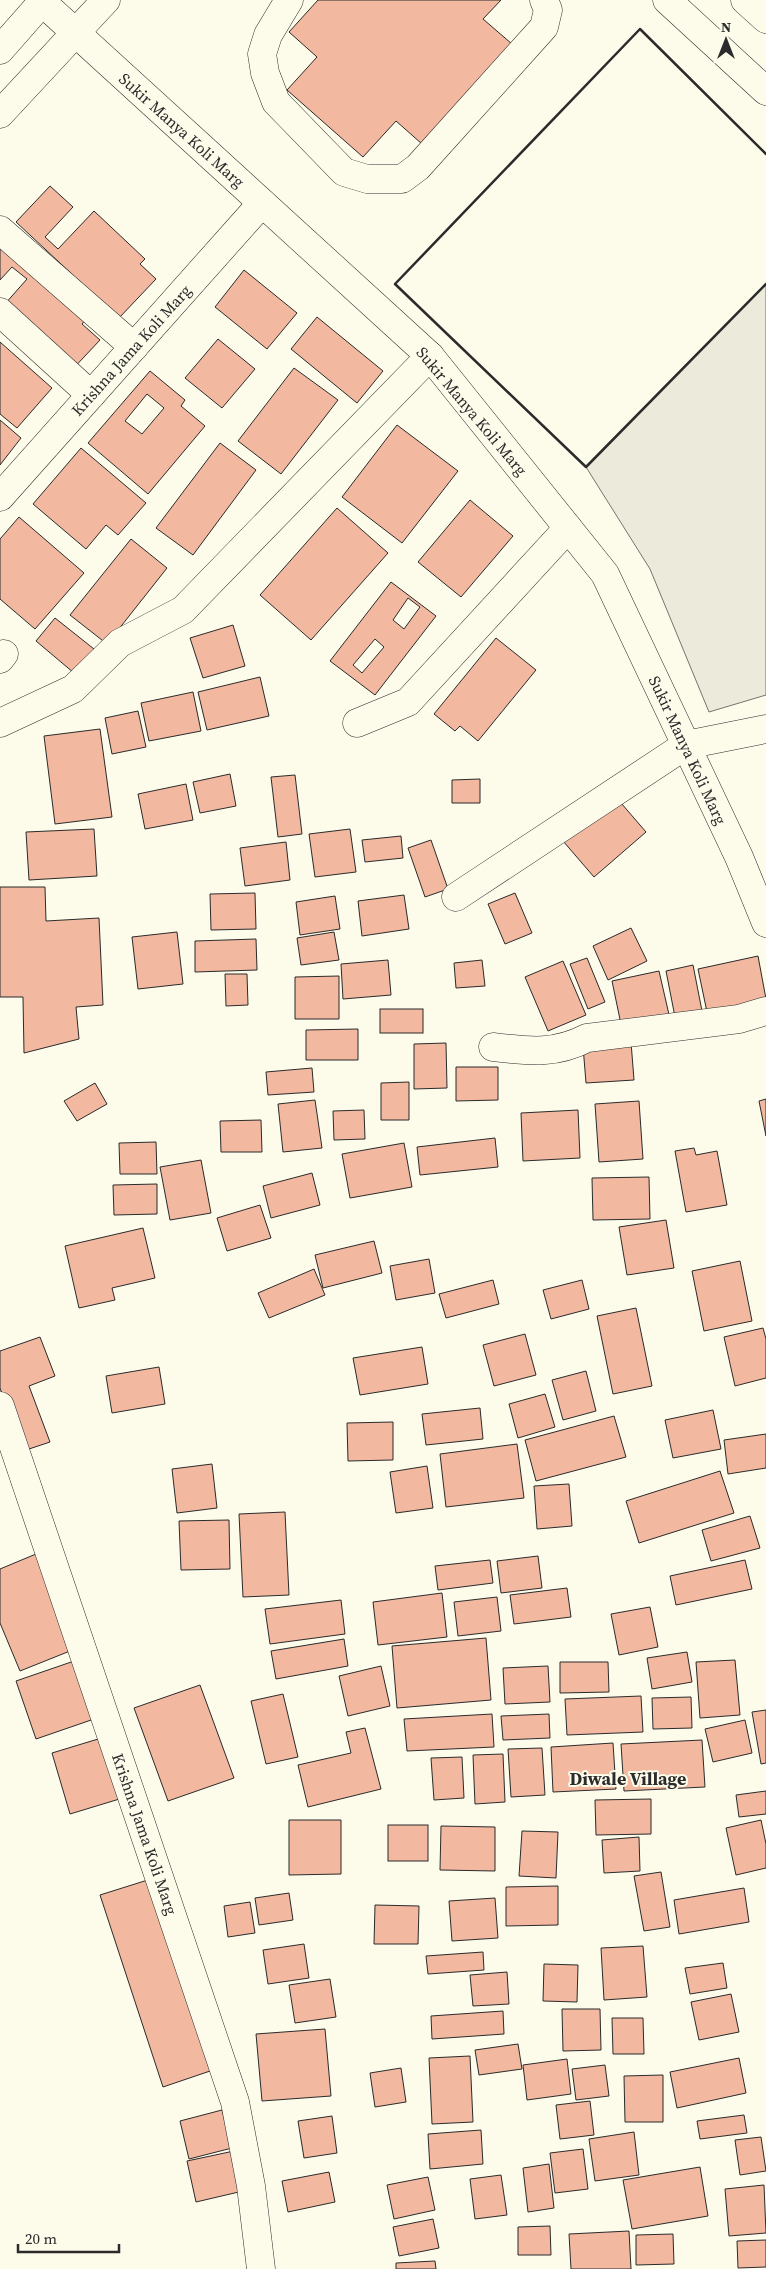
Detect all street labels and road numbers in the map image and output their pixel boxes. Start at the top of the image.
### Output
street label: Sukir Manya Koli Marg [114,68,250,192]
street label: Krishna Jama Koli Marg [66,280,196,420]
street label: Sukir Manya Koli Marg [412,342,532,480]
street label: Sukir Manya Koli Marg [644,672,732,828]
street label: Krishna Jama Koli Marg [107,1750,183,1918]

